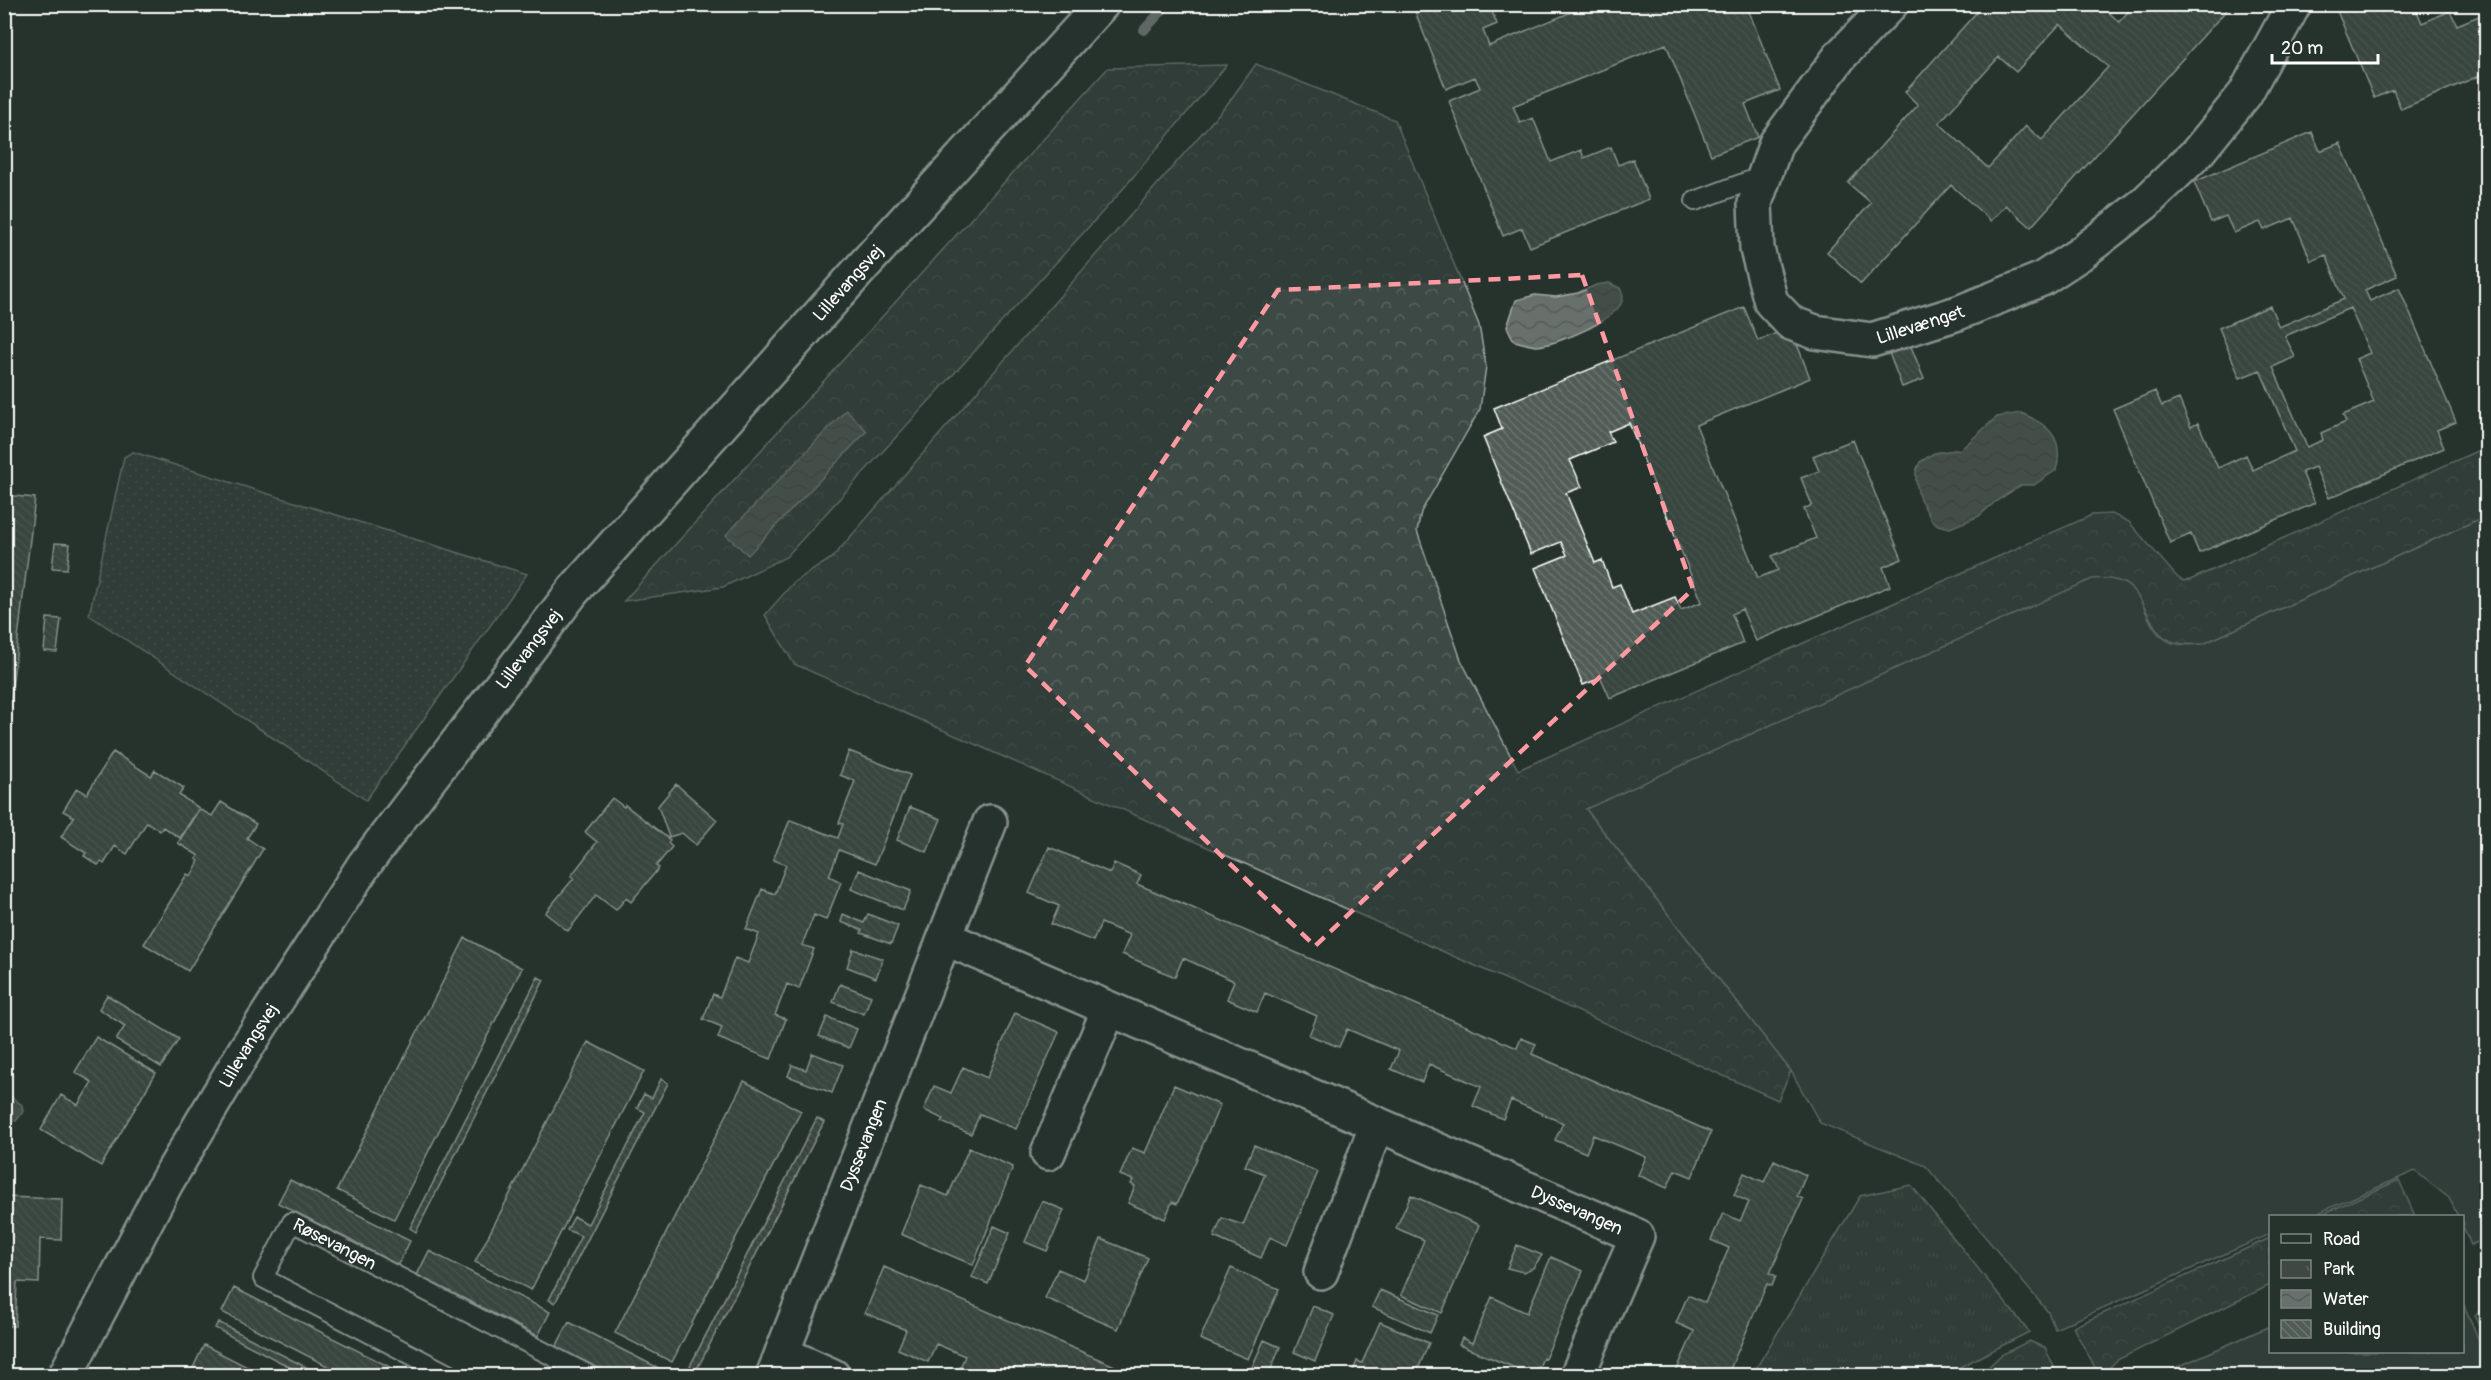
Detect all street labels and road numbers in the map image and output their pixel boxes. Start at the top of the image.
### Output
street label: Lillevangsvej [808,240,888,326]
street label: Lillevænget [1874,300,1968,349]
street label: Lillevangsvej [491,604,567,694]
street label: Lillevangsvej [214,999,283,1092]
street label: Dyssevangen [835,1095,892,1195]
street label: Dyssevangen [1527,1180,1626,1240]
street label: Røsevangen [289,1213,380,1275]

